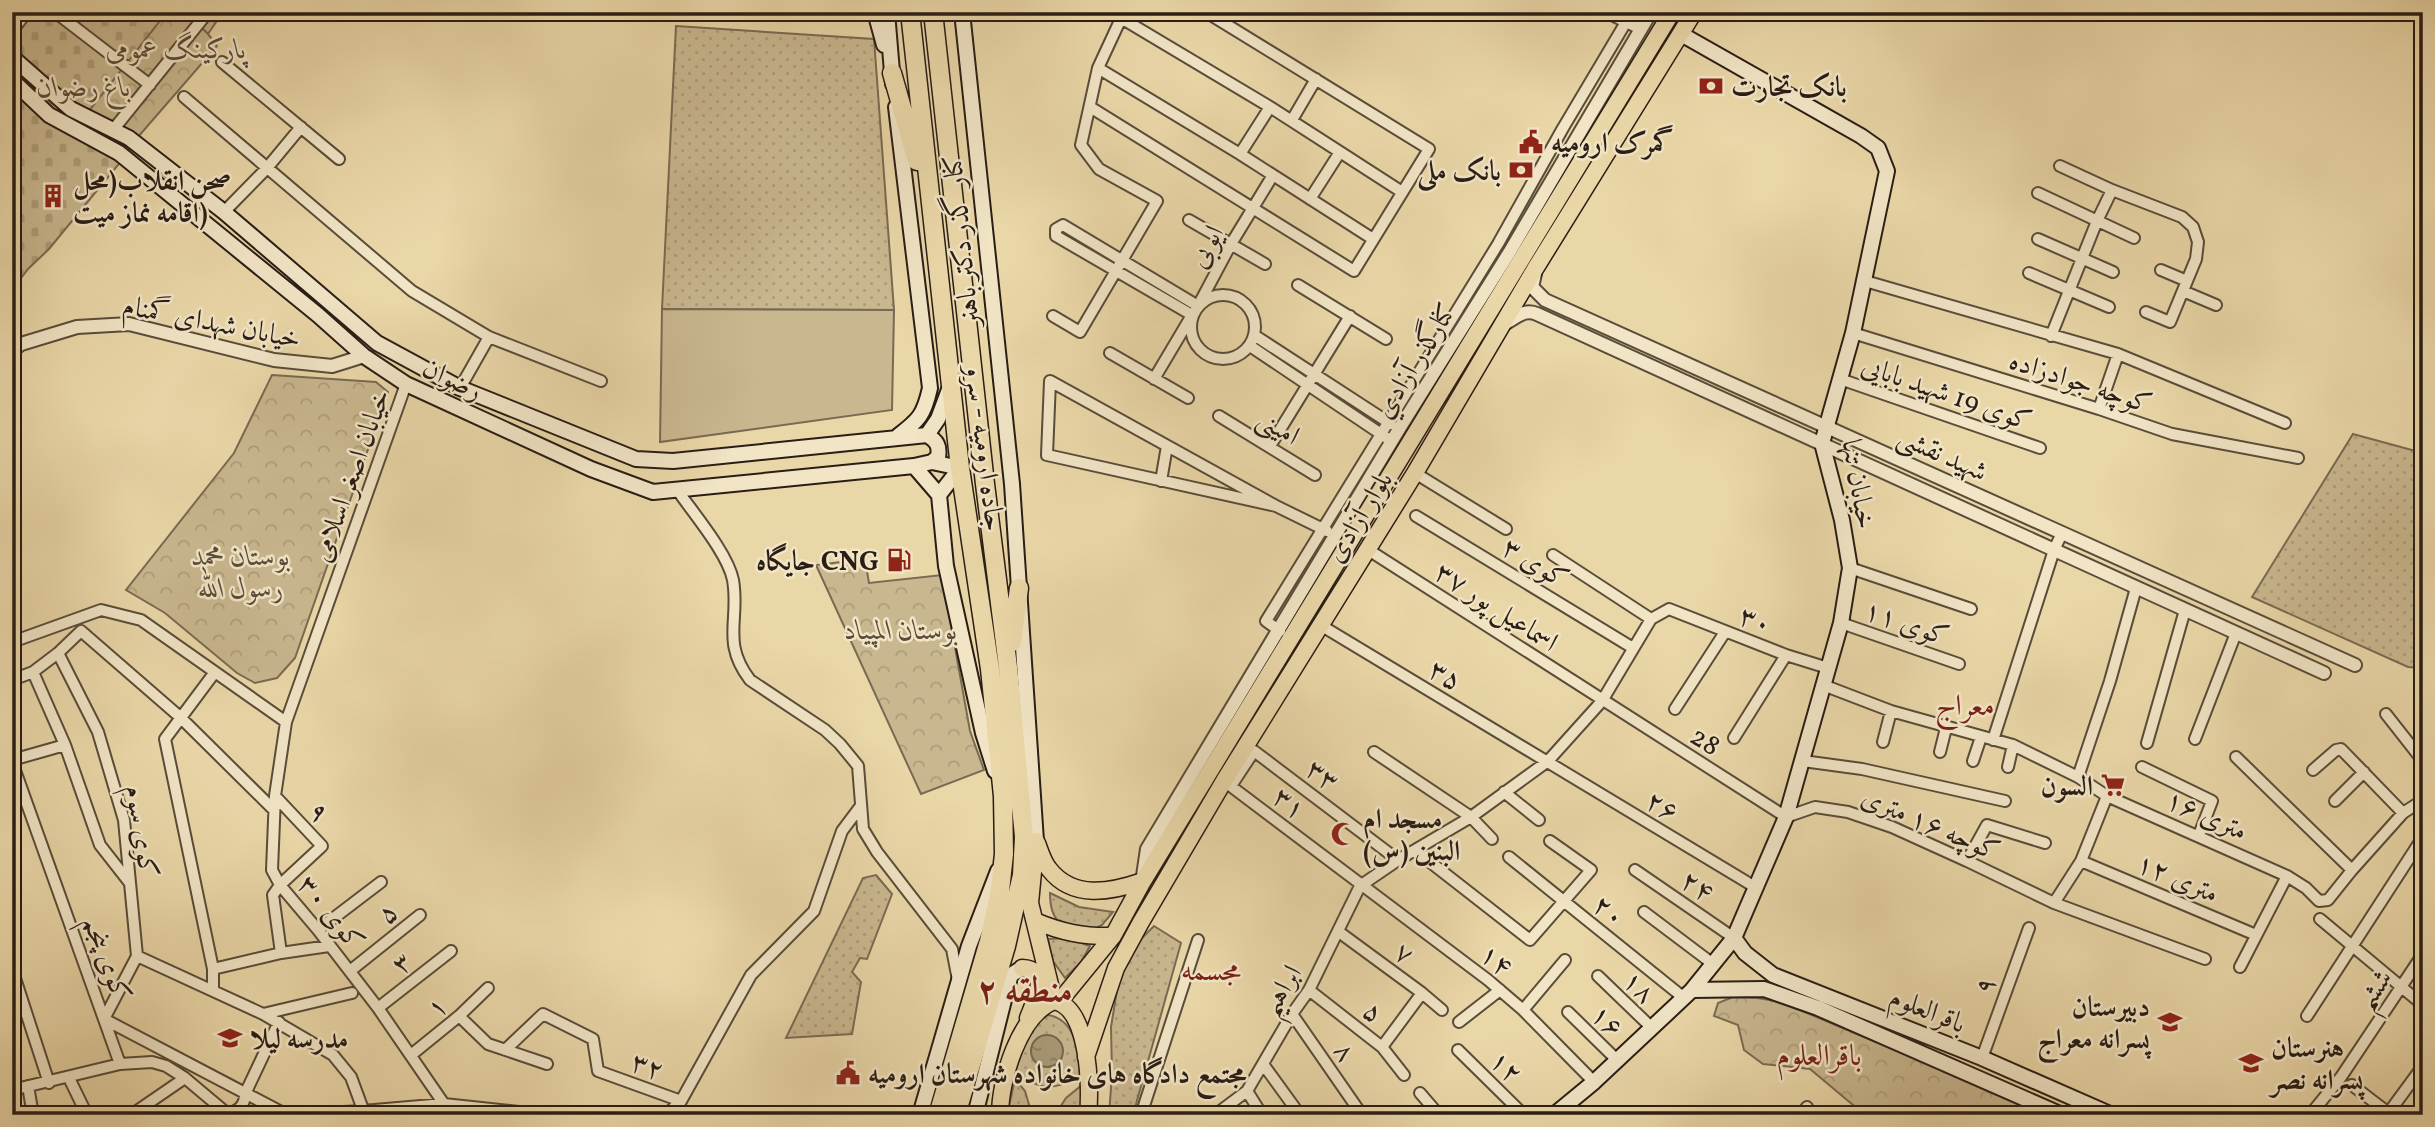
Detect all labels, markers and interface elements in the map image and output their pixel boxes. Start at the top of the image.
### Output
park label: پارکینگ عمومی [105,31,249,70]
park label: باغ رضوان [37,69,131,110]
place label: بانک تجارت [1731,69,1847,108]
bank icon: بانک تجارت [1697,72,1725,100]
place label: گمرک ارومیه [1551,124,1674,164]
public building icon: گمرک ارومیه [1517,128,1545,156]
street label: کنار گذر دکتر باهنر [932,153,991,332]
place label: بانک ملى [1416,153,1501,192]
bank icon: بانک ملى [1507,156,1535,184]
place label: صحن انقلاب(محل اقامه نماز میت) [73,163,231,234]
building icon: صحن انقلاب(محل اقامه نماز میت) [39,182,67,210]
street label: ایوبی [1180,219,1235,276]
street label: خیابان شهدای گمنام [118,286,304,363]
street label: کنارگذر آزادي [1364,295,1468,427]
street label: کوچه جوادزاده [2004,342,2157,425]
street label: کوی 19 شهید بابایی [1856,347,2037,442]
street label: رضوان [415,349,488,411]
street label: جاده ارومیه - سرو [954,360,1013,533]
street label: خیابان اصغر اسلامی [303,384,402,568]
street label: امینی [1249,400,1307,456]
street label: شهید نقشی [1891,418,1993,492]
street label: خیابان تنها [1830,436,1885,532]
street label: بلوار آزادی [1317,464,1404,571]
street label: کوی ۳ [1494,529,1575,599]
park label: بوستان محمد رسول الله [192,538,290,609]
place label: جایگاه CNG [756,542,879,582]
fuel station icon: جایگاه CNG [885,546,913,574]
street label: اسماعیل پور ۳۷ [1426,554,1565,663]
street label: کوی ۱۱ [1858,592,1954,657]
street label: ۳۰ [1733,597,1777,645]
park label: بوستان المپیاد [844,612,958,651]
street label: ۳۵ [1421,651,1469,701]
district label: معراج [1935,686,1995,731]
street label: 28 [1682,718,1727,766]
street label: ۳۳ [1297,751,1346,801]
place label: السون [2040,768,2093,807]
supermarket icon: السون [2099,771,2127,799]
street label: ۳۱ [1264,779,1313,829]
street label: کوچه ۱۶ متری [1855,779,2005,872]
street label: ۱۶ متری [2159,781,2253,852]
street label: کوی سوم [111,782,167,881]
street label: ۲۶ [1638,782,1686,832]
street label: ۹ [298,793,338,832]
place label: مسجد ام البنین (س) [1363,801,1460,872]
mosque icon: مسجد ام البنین (س) [1329,820,1357,848]
street label: ۱۲ متری [2130,845,2224,914]
street label: ۲۴ [1672,862,1721,912]
street label: کوی ۳۰ [287,867,373,960]
street label: ۲۰ [1583,886,1633,937]
street label: ۵ [370,894,407,934]
street label: کوی پنجم [67,910,140,1009]
street label: ۷ [1385,933,1422,975]
street label: ۱۴ [1471,936,1520,986]
street label: ۳ [384,944,421,984]
district label: مجسمه [1181,951,1241,993]
street label: ابراهیم [1252,958,1318,1027]
street label: ۱۸ [1613,962,1664,1013]
street label: ششم [2347,962,2408,1022]
district label: منطقه ۲ [977,968,1073,1016]
street label: ۹ [1965,971,2007,1000]
street label: باقرالعلوم [1882,978,1971,1047]
street label: ۱ [419,988,457,1028]
place label: دبیرستان پسرانه معراج [2037,989,2152,1064]
street label: ۵ [1354,993,1391,1033]
street label: ۱۶ [1581,996,1632,1047]
school or university icon: دبیرستان پسرانه معراج [2156,1008,2184,1036]
place label: مدرسه لیلا [250,1021,348,1060]
school or university icon: مدرسه لیلا [216,1024,244,1052]
place label: هنرستان پسرانه نصر [2268,1030,2365,1101]
street label: ۸ [1323,1035,1365,1070]
district label: باقرالعلوم [1776,1036,1862,1081]
street label: ۱۲ [1480,1042,1531,1093]
street label: ۳۲ [625,1043,669,1091]
school or university icon: هنرستان پسرانه نصر [2237,1049,2265,1077]
place label: مجتمع دادگاه های خانواده شهرستان ارومیه [868,1056,1247,1100]
public building icon: مجتمع دادگاه های خانواده شهرستان ارومیه [834,1059,862,1087]

